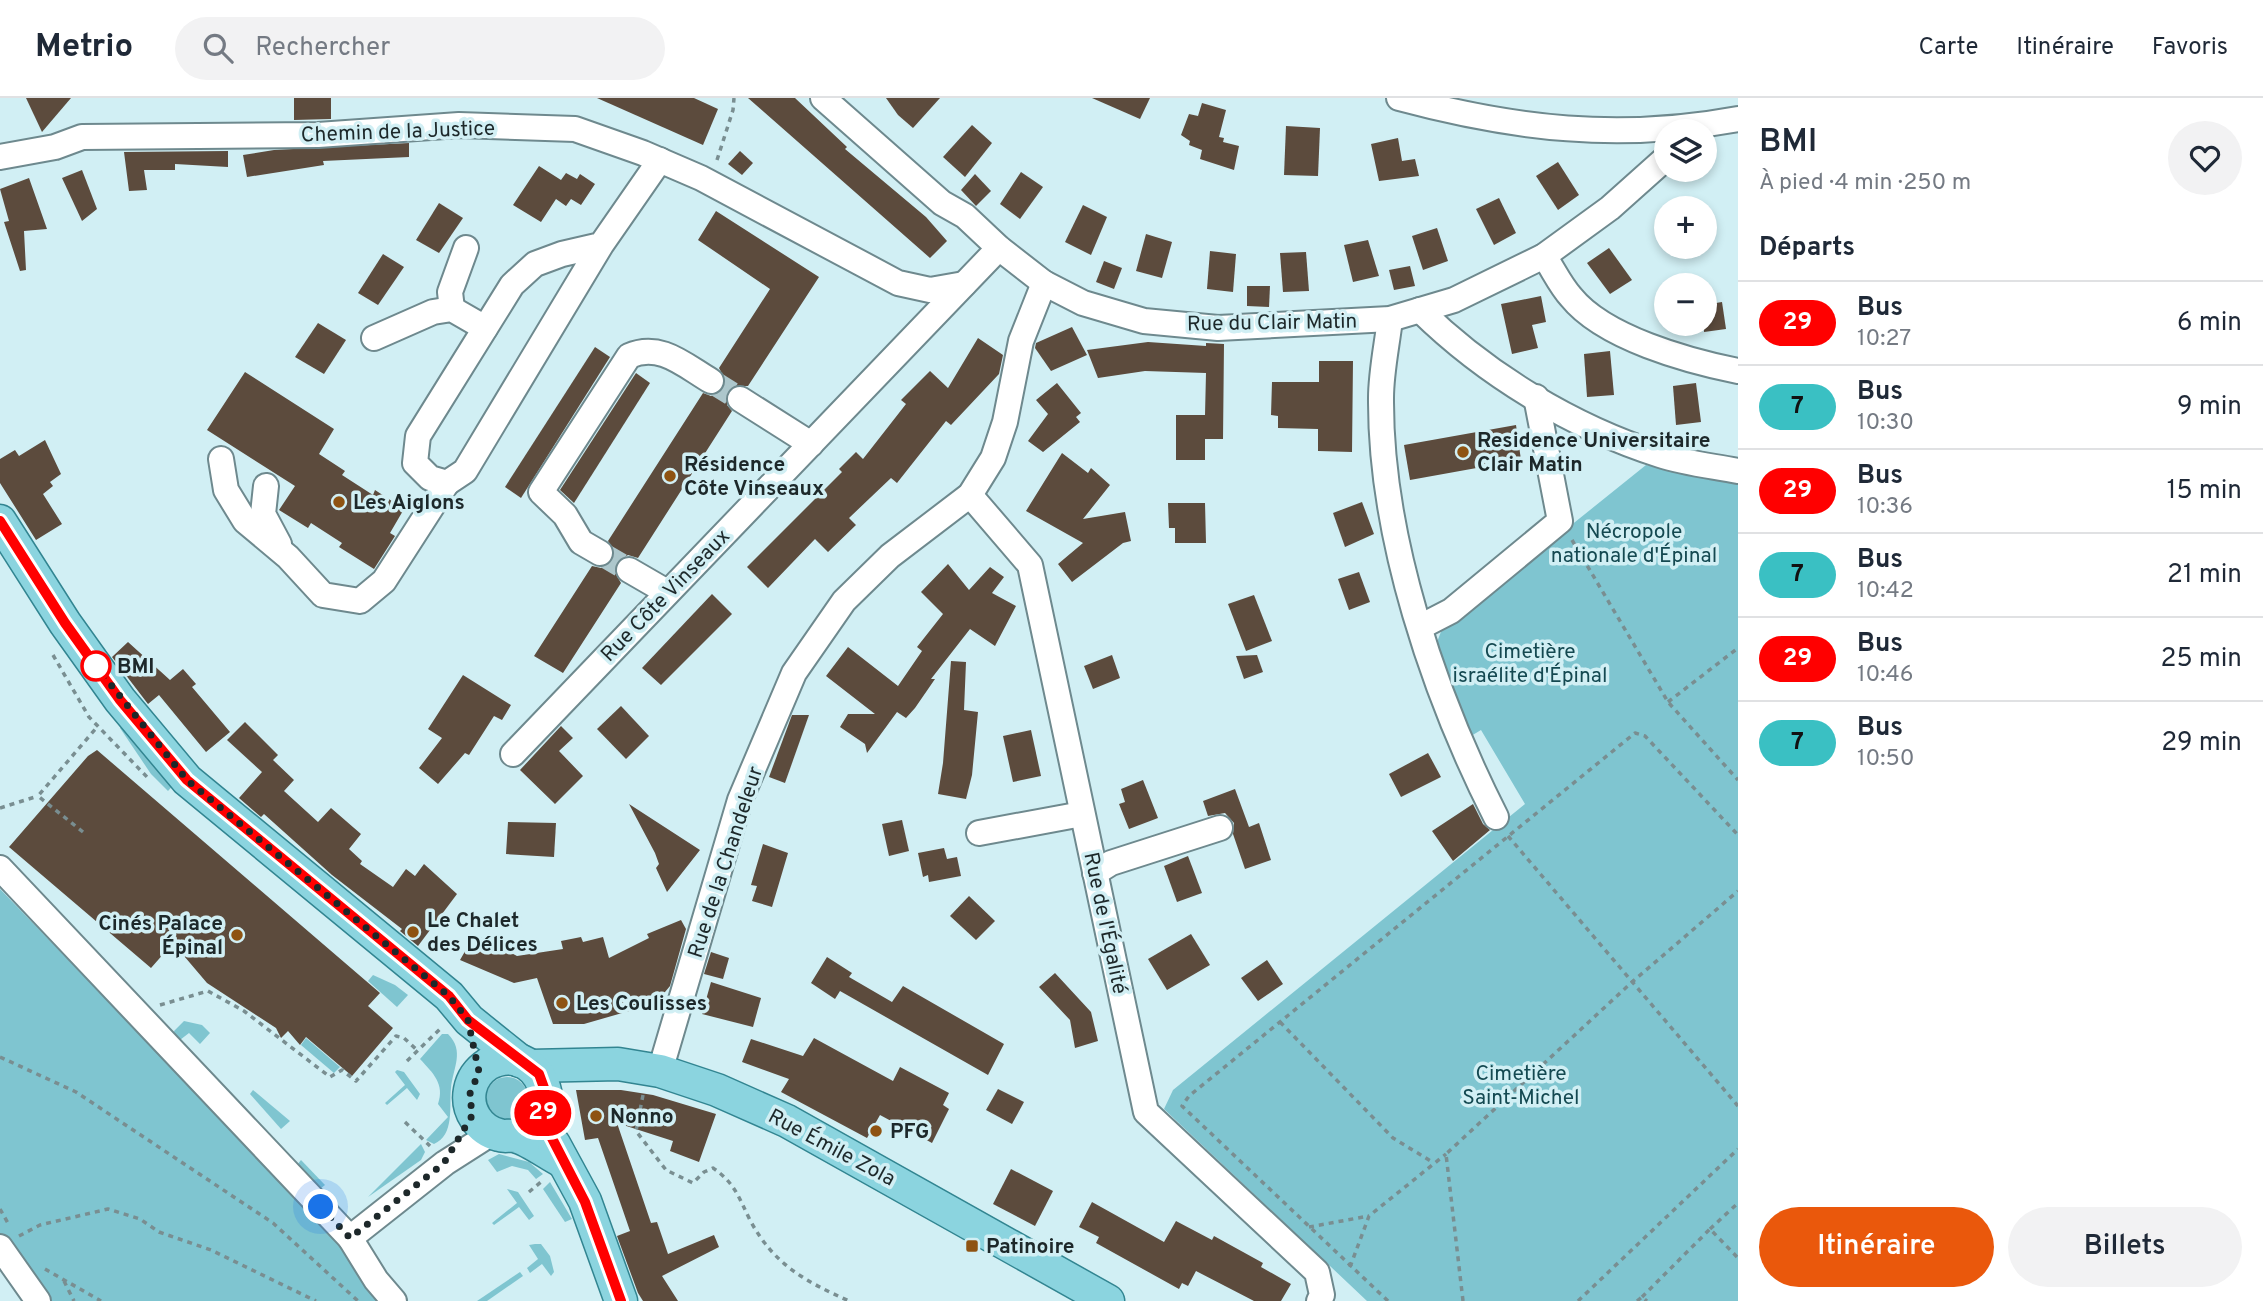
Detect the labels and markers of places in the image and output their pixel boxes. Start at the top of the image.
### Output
place label: Residence Universitaire Clair Matin [1477,428,1710,479]
marker: Residence Universitaire Clair Matin [1455,444,1471,460]
place label: Résidence Côte Vinseaux [684,452,824,503]
marker: Résidence Côte Vinseaux [662,468,678,484]
place label: Les Aiglons [353,490,465,517]
marker: Les Aiglons [331,494,347,510]
marker: BMI [81,651,111,681]
place label: BMI [117,654,155,681]
place label: Le Chalet des Délices [427,908,538,959]
place label: Cinés Palace Épinal [98,911,223,962]
marker: Le Chalet des Délices [405,924,421,940]
marker: Cinés Palace Épinal [229,927,245,943]
place label: Les Coulisses [576,991,707,1018]
marker: Les Coulisses [554,995,570,1011]
place label: Nonno [610,1104,674,1131]
marker: Nonno [588,1108,604,1124]
place label: PFG [890,1119,929,1146]
marker: PFG [868,1123,884,1139]
place label: Patinoire [986,1234,1074,1261]
marker: Patinoire [964,1238,980,1254]

